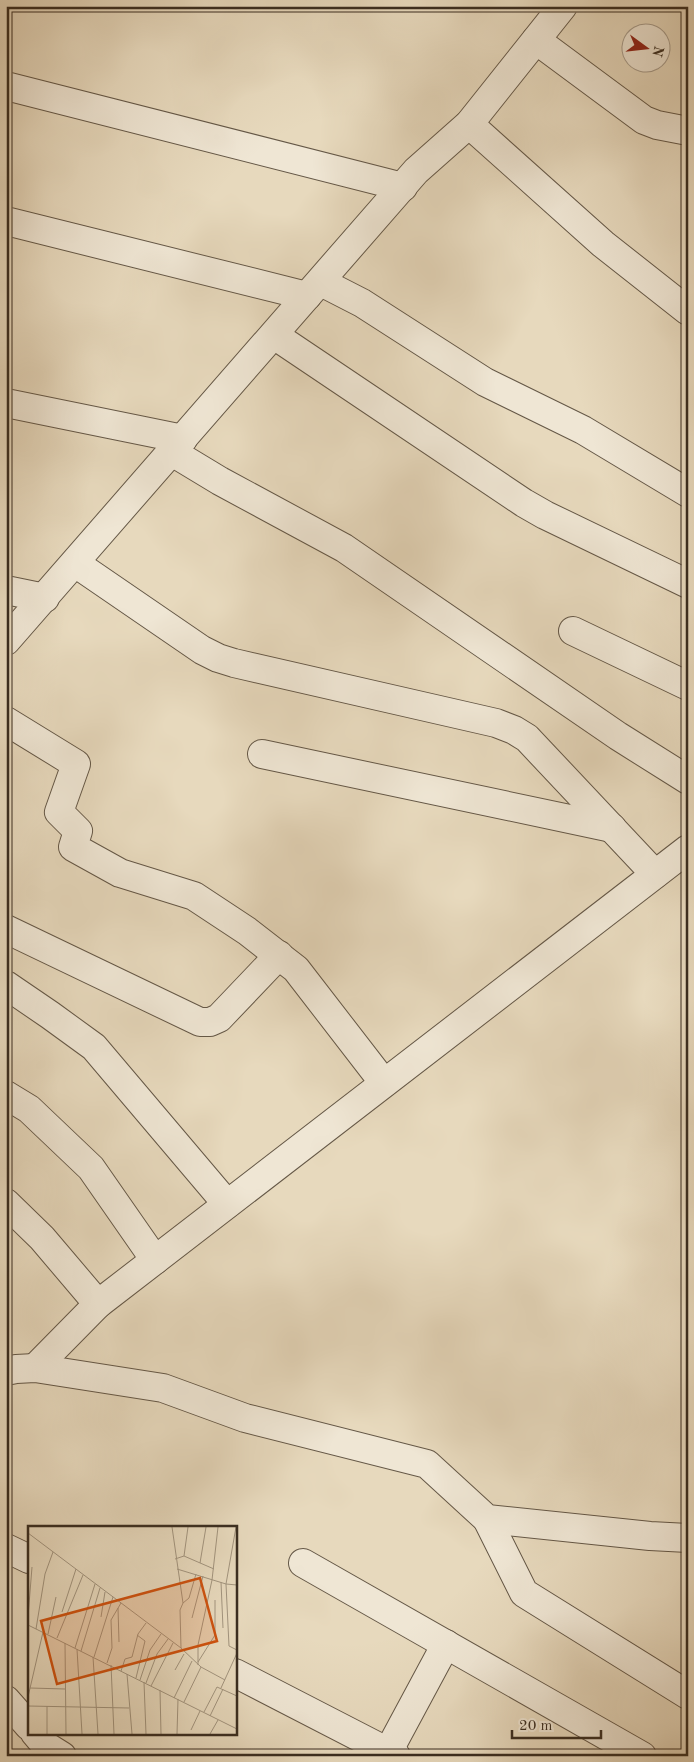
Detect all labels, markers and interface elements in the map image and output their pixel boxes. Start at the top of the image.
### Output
north arrow [622,22,672,72]
text: N [649,44,666,58]
inset map [28,1526,236,1734]
scale bar [512,1707,600,1739]
text: 20 m [519,1719,553,1734]

